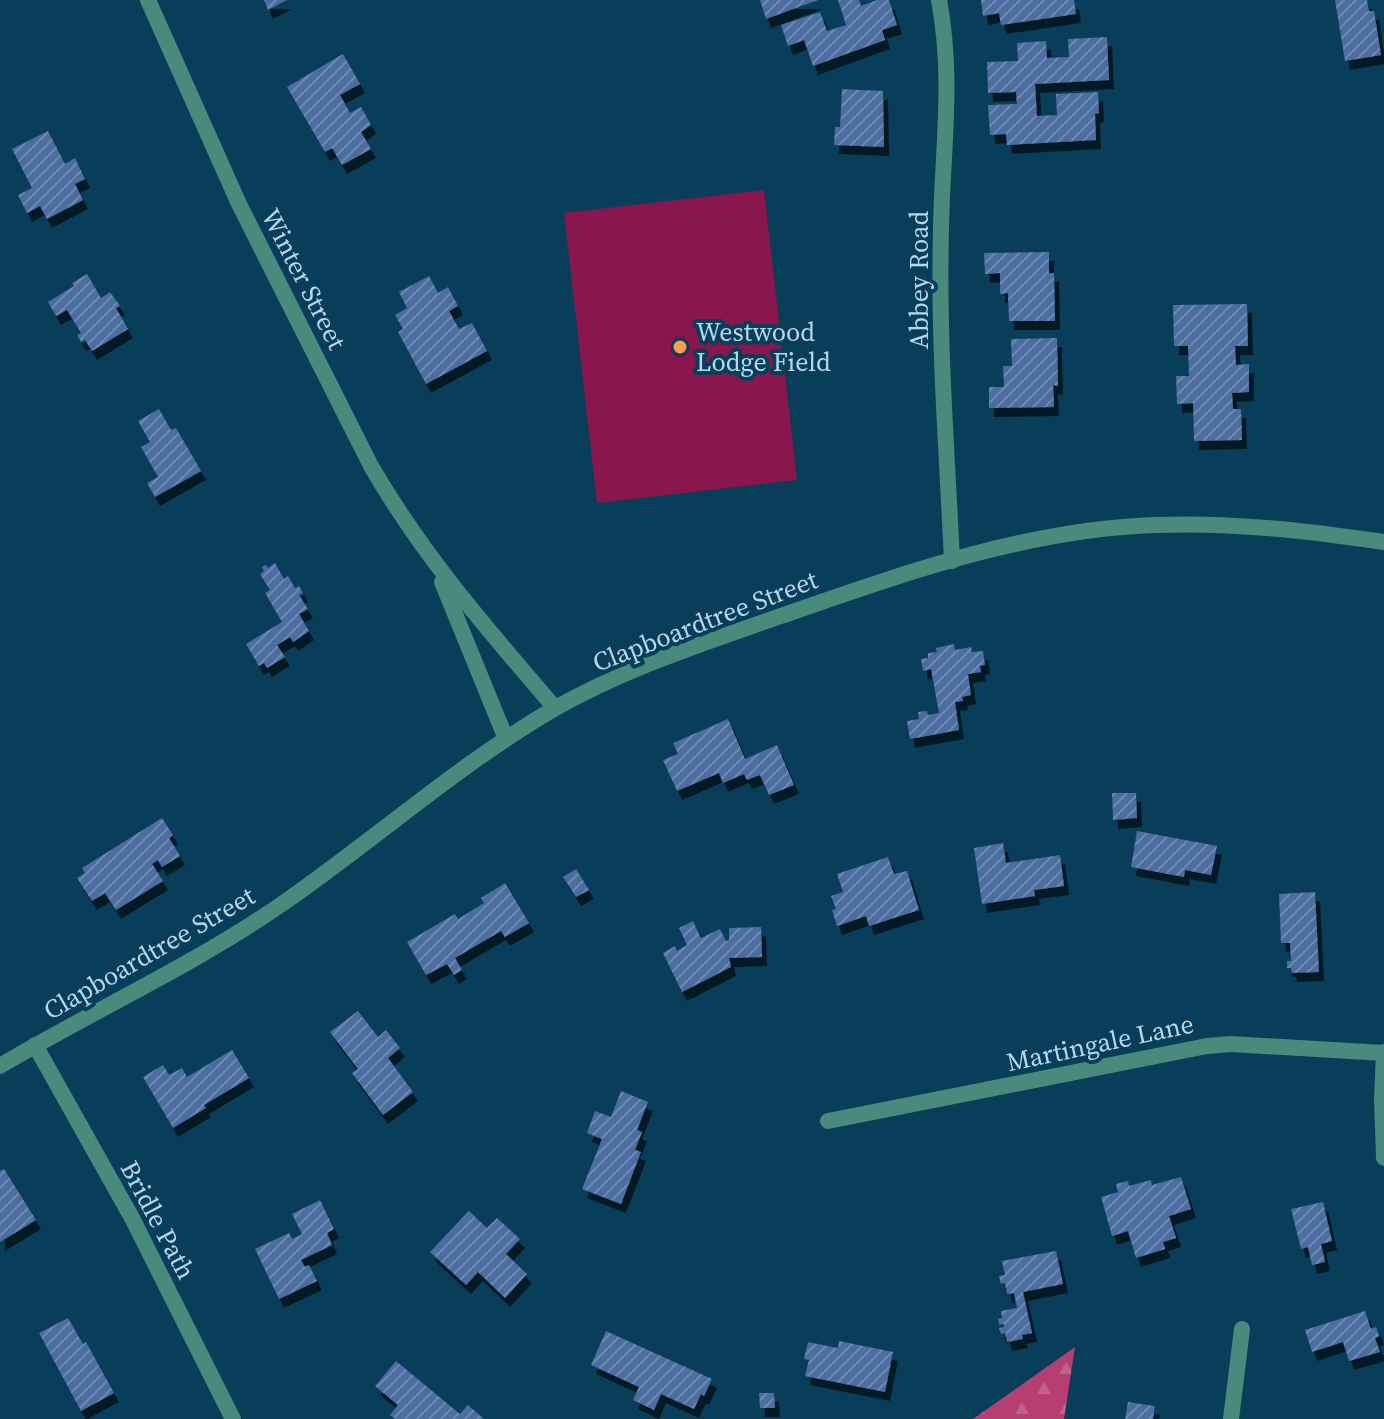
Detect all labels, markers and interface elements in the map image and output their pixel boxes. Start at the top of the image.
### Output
street label: Winter Street [253,202,355,356]
street label: Abbey Road [901,211,937,349]
place label: Westwood Lodge Field [696,314,831,380]
marker: Westwood Lodge Field [671,338,689,356]
street label: Clapboardtree Street [587,561,823,681]
street label: Clapboardtree Street [37,878,262,1028]
street label: Martingale Lane [1003,1006,1197,1080]
street label: Bridle Path [112,1154,204,1286]

